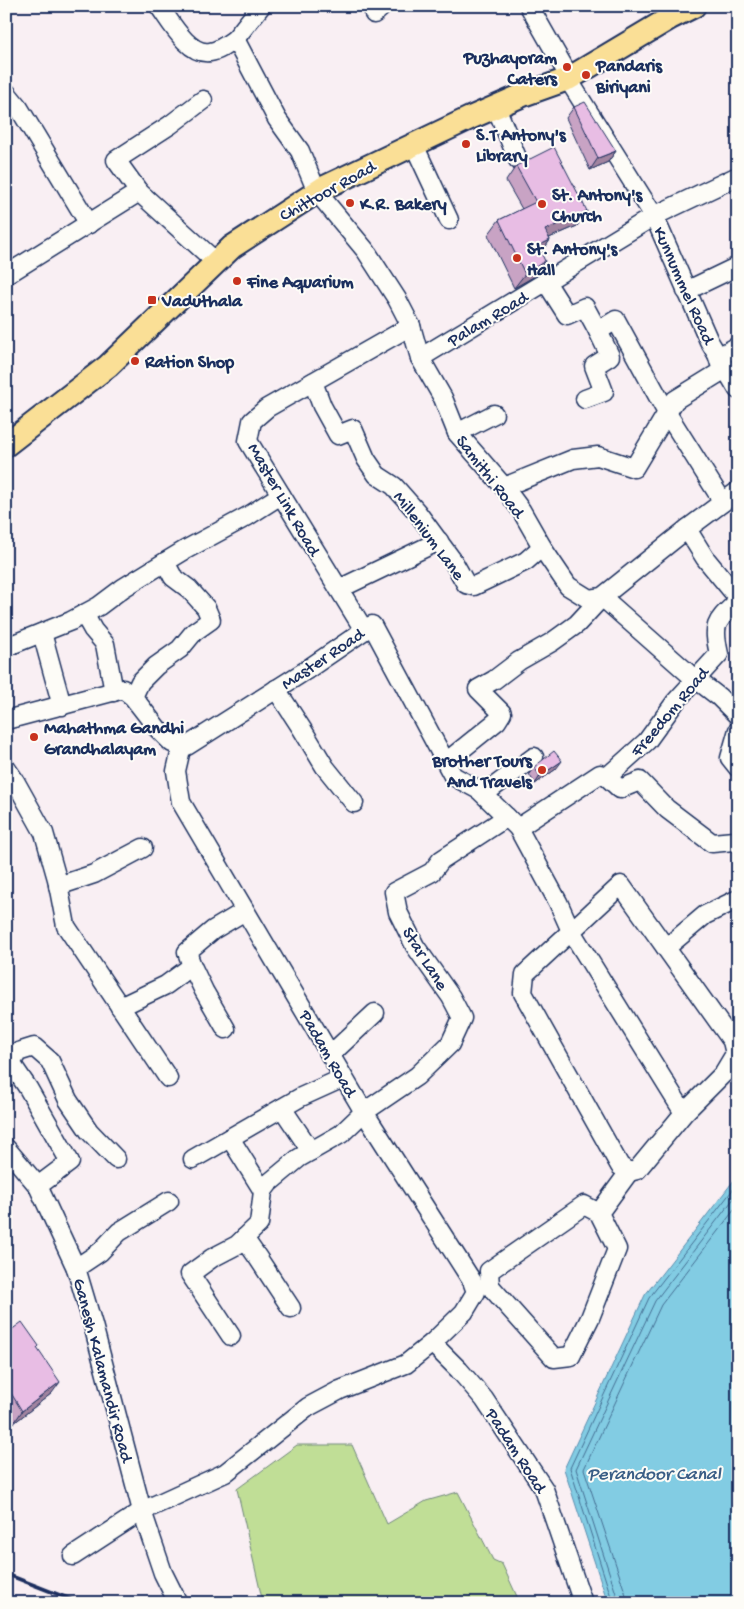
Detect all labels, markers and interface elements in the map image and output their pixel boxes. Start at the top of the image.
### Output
place label: Puzhayoram Caters [463,49,558,91]
place label: Pandaris Biriyani [595,57,663,99]
marker: Puzhayoram Caters [561,61,573,73]
marker: Pandaris Biriyani [580,69,592,81]
place label: S.T Antony's Library [476,126,567,168]
marker: S.T Antony's Library [460,138,472,150]
street label: Chittoor Road [276,156,381,227]
place label: St. Antony's Church [551,186,643,228]
place label: K.R. Bakery [359,195,447,216]
marker: K.R. Bakery [344,197,356,209]
marker: St. Antony's Church [536,198,548,210]
street label: Kunnummel Road [647,224,719,349]
place label: St. Antony's Hall [527,240,618,282]
marker: St. Antony's Hall [511,252,523,264]
place label: Fine Aquarium [246,273,354,294]
marker: Fine Aquarium [231,275,243,287]
street label: Palam Road [443,287,534,353]
place label: Vaduthala [161,292,243,313]
marker: Vaduthala [146,294,158,306]
place label: Ration Shop [144,353,234,374]
marker: Ration Shop [129,355,141,367]
street label: Samithi Road [450,432,529,524]
street label: Master Link Road [242,440,324,562]
street label: Millenium Lane [388,488,469,586]
street label: Master Road [278,624,370,696]
street label: Freedom Road [627,662,715,762]
place label: Mahathma Gandhi Grandhalayam [44,719,184,761]
marker: Mahathma Gandhi Grandhalayam [28,731,40,743]
place label: Brother Tours And Travels [431,752,533,794]
marker: Brother Tours And Travels [536,764,548,776]
street label: Star Lane [396,924,452,995]
street label: Padam Road [293,1006,361,1103]
street label: Ganesh Kalamandir Road [67,1276,137,1466]
street label: Padam Road [479,1404,551,1499]
water label: Perandoor Canal [587,1464,722,1487]

